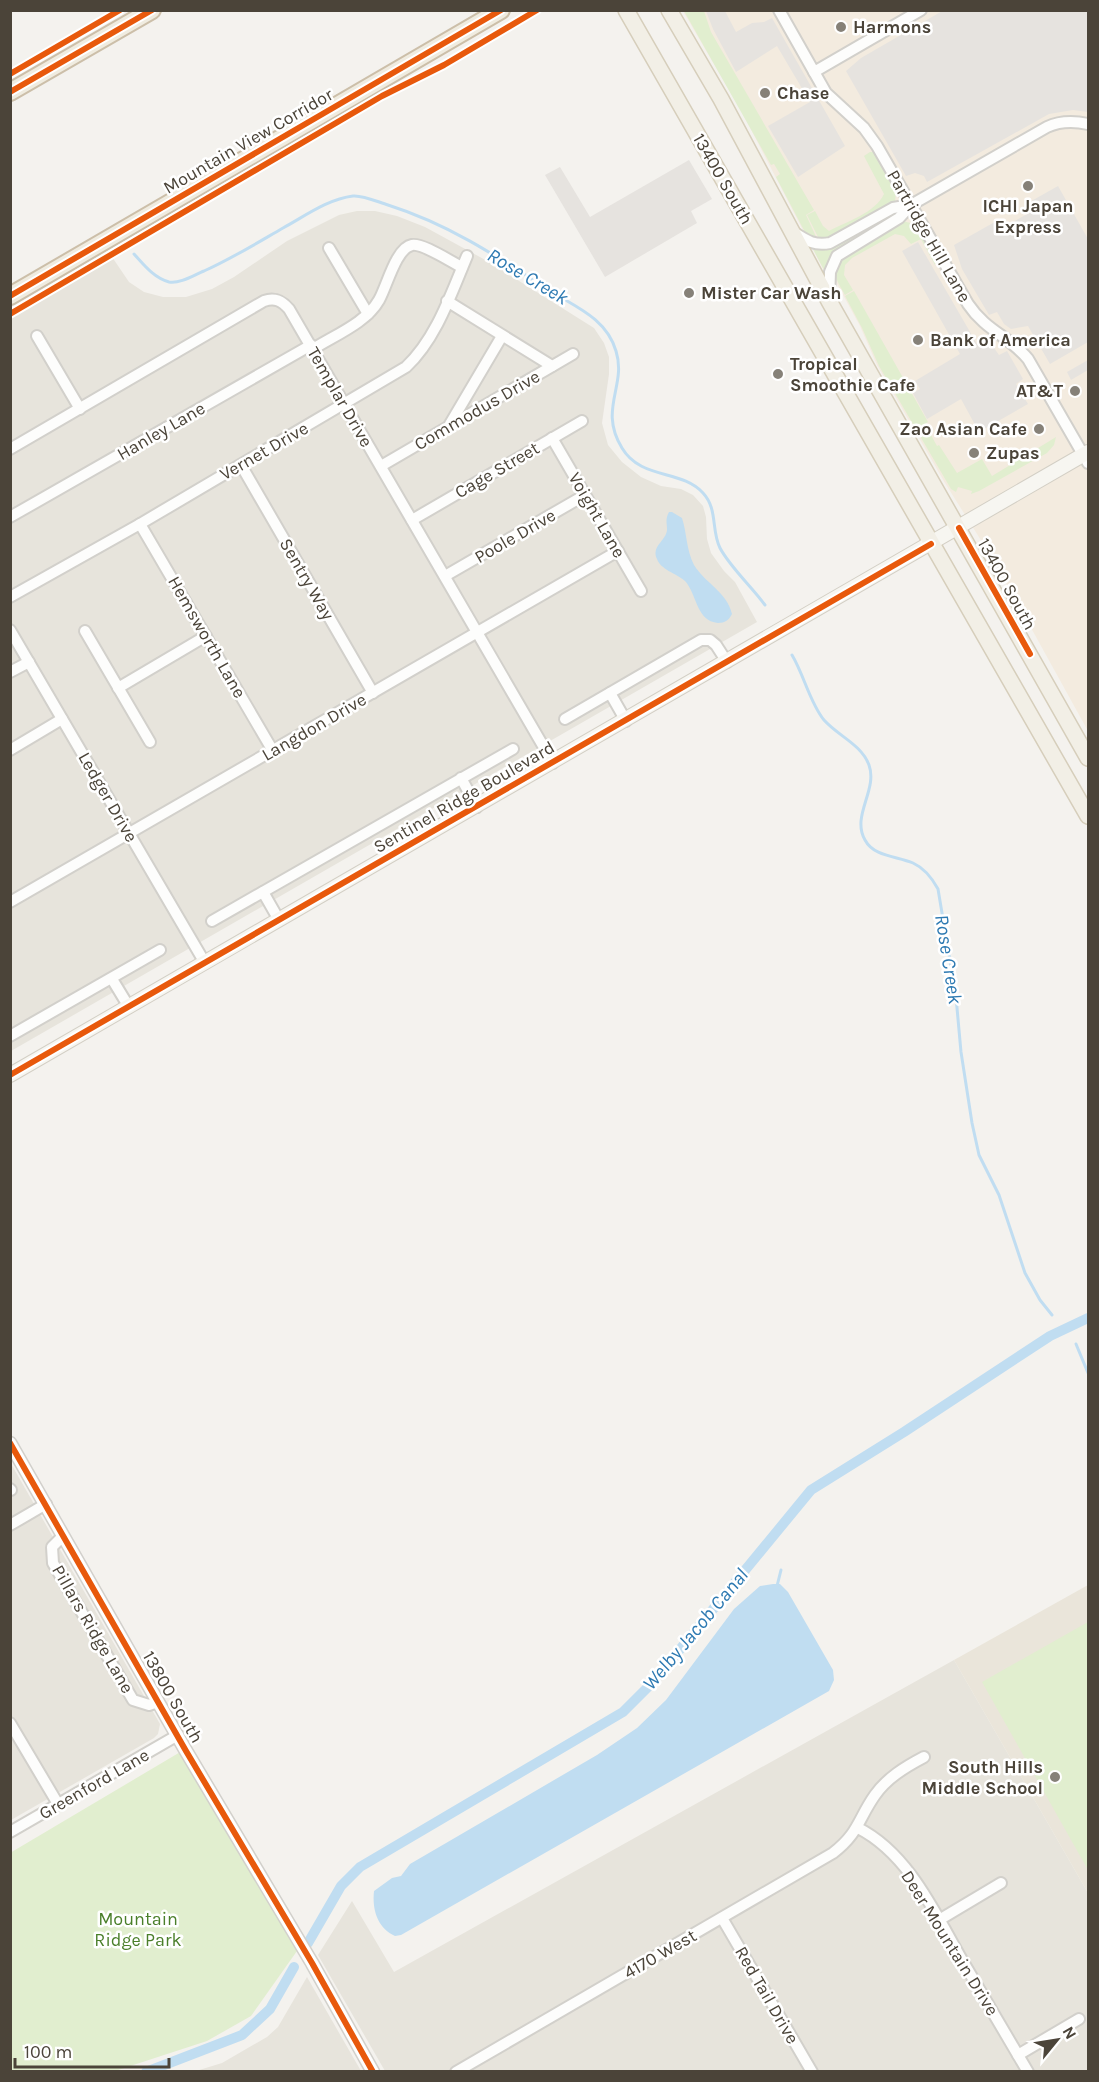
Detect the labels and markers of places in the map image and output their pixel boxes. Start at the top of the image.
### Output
place label: Harmons [853,16,931,38]
marker: Harmons [834,20,848,34]
place label: Chase [777,82,829,104]
marker: Chase [758,86,772,100]
marker: ICHI Japan Express [1021,179,1035,193]
place label: ICHI Japan Express [983,195,1073,238]
place label: Mister Car Wash [701,282,842,304]
marker: Mister Car Wash [682,286,696,300]
place label: Bank of America [930,329,1071,351]
marker: Bank of America [911,333,925,347]
place label: Tropical Smoothie Cafe [790,353,915,396]
marker: Tropical Smoothie Cafe [771,367,785,381]
place label: AT&T [1016,380,1063,402]
marker: AT&T [1068,384,1082,398]
place label: Zao Asian Cafe [899,418,1027,440]
marker: Zao Asian Cafe [1032,422,1046,436]
place label: Zupas [986,442,1040,464]
marker: Zupas [967,446,981,460]
place label: South Hills Middle School [922,1756,1043,1799]
marker: South Hills Middle School [1048,1770,1062,1784]

